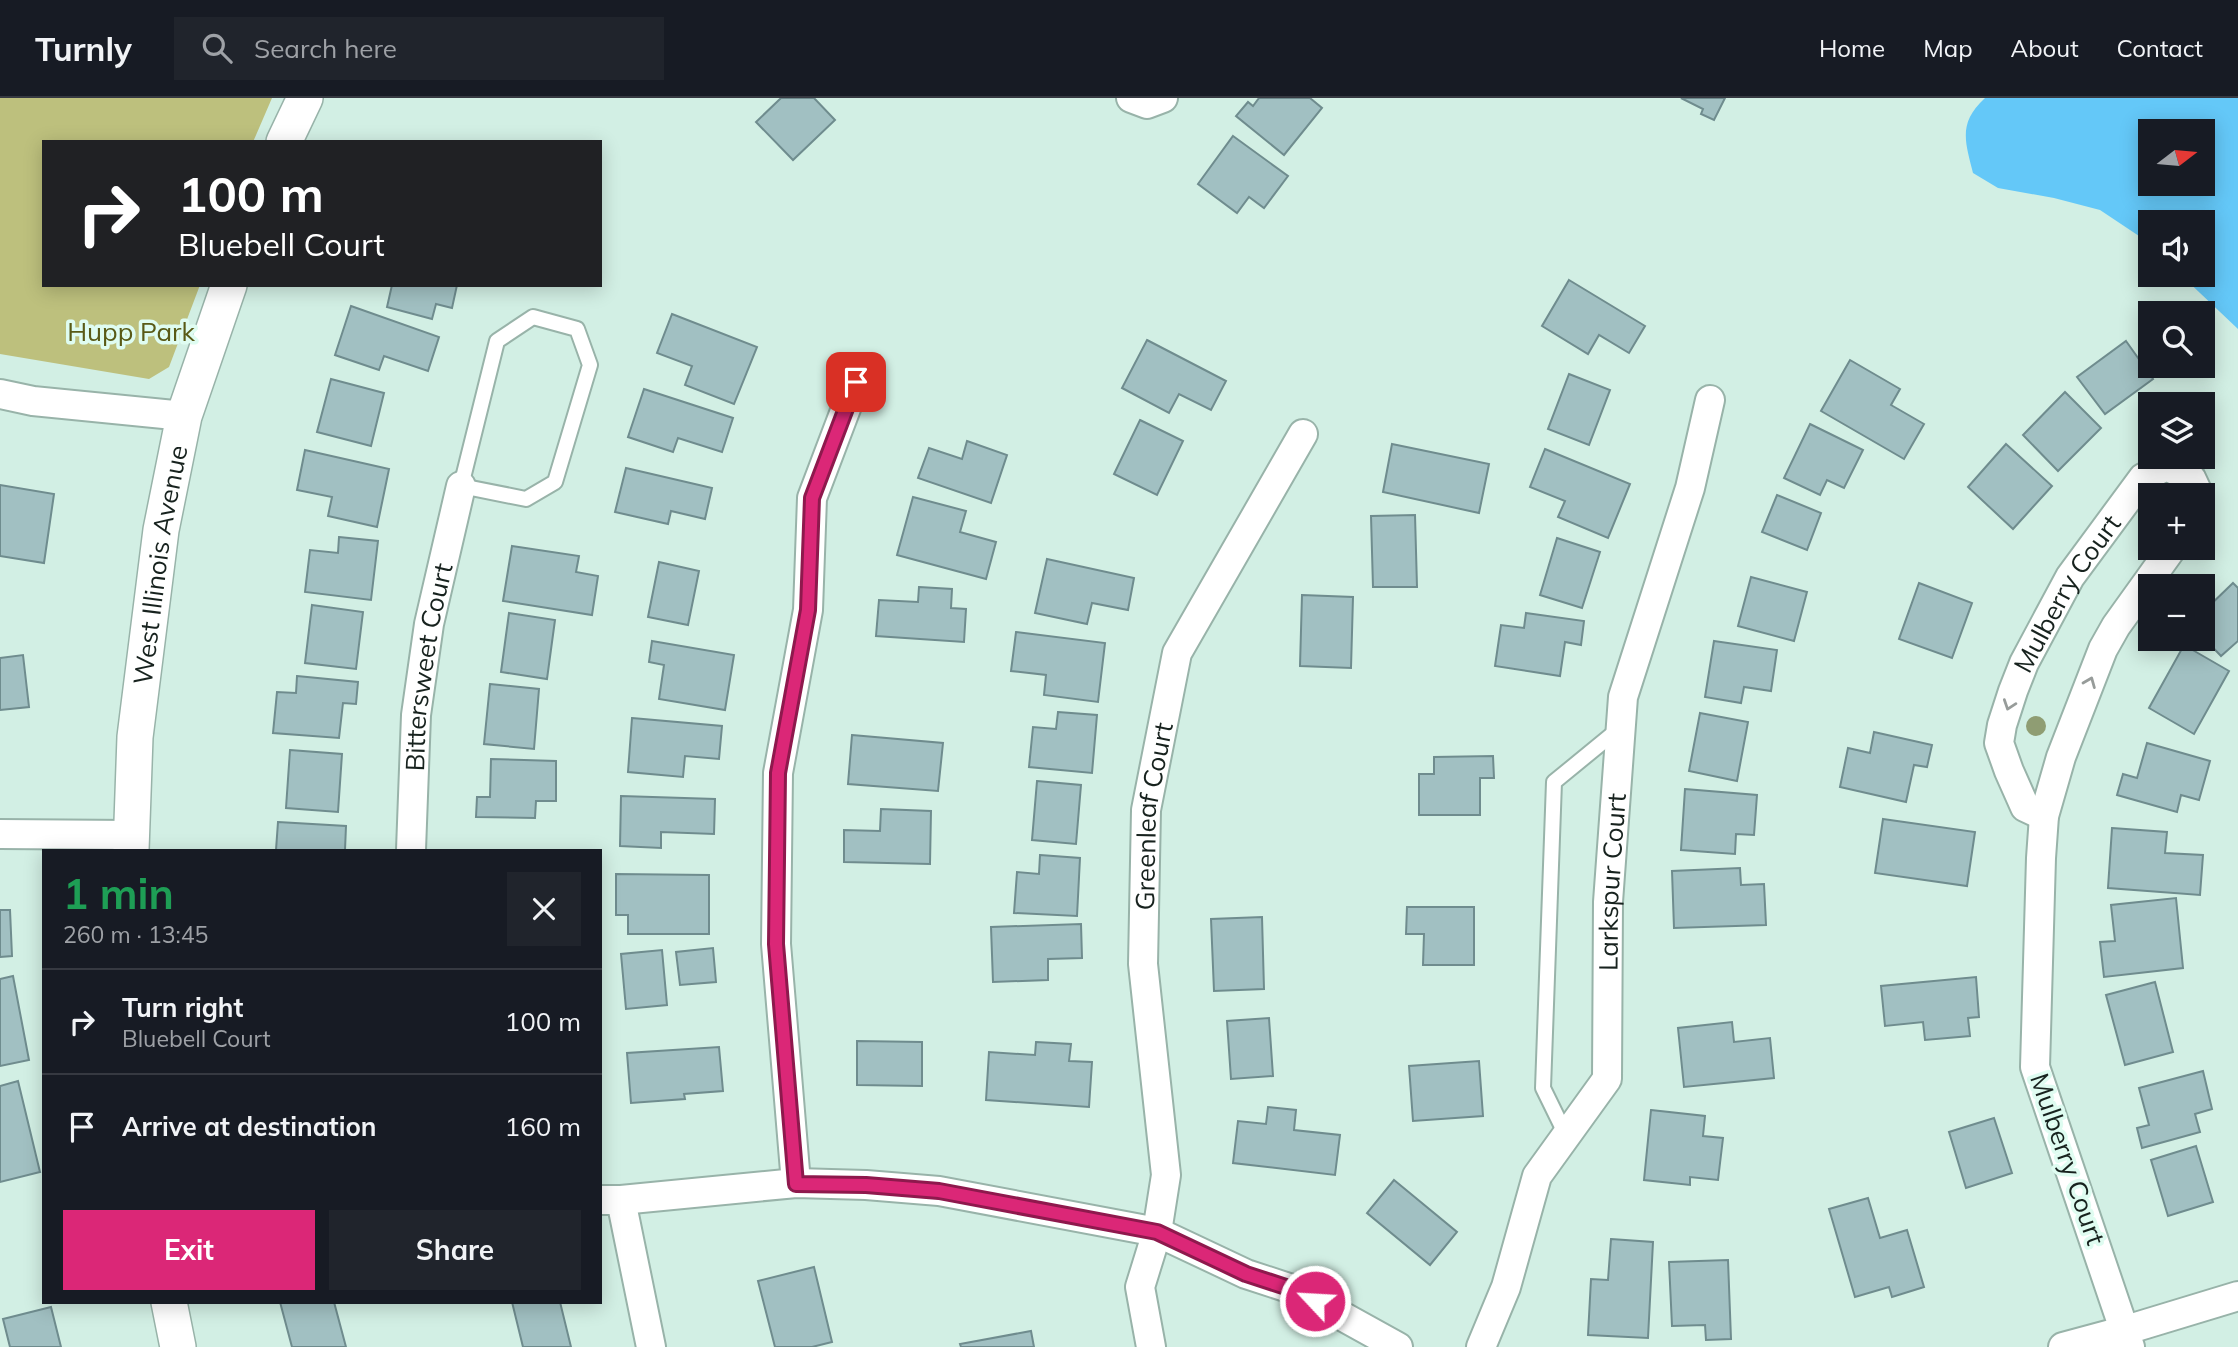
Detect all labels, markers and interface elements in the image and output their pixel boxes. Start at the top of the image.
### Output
search box [174,17,664,80]
text: Turnly [35,28,132,69]
icon: search [198,29,236,67]
text: Search here [254,32,397,65]
text: Home [1819,33,1885,63]
text: Map [1923,33,1973,63]
text: About [2011,33,2079,63]
text: Contact [2117,33,2203,63]
north arrow [2138,119,2216,196]
map controls [2138,119,2215,651]
text: 100 m [178,163,324,224]
icon: right [63,168,154,259]
button: sound [2138,210,2215,287]
text: Bluebell Court [178,224,385,264]
button: search [2138,301,2215,378]
park label: Hupp Park [67,315,195,348]
pin [826,352,886,412]
icon: arrive [837,363,875,401]
button: layers [2138,392,2215,469]
street label: West Illinois Avenue [125,442,194,687]
button: + [2138,483,2215,560]
street label: Mulberry Court [2006,508,2127,678]
street label: Bittersweet Court [397,560,459,772]
button: − [2138,574,2215,651]
one-way arrow [2082,677,2096,690]
one-way arrow [2003,698,2017,710]
street label: Greenleaf Court [1128,719,1179,911]
street label: Larkspur Court [1591,792,1632,971]
text: 1 min [63,867,174,920]
button: close [507,872,581,946]
text: 260 m · 13:45 [63,920,208,949]
text: Turn right [122,991,243,1024]
icon: right [63,1003,101,1041]
text: 100 m [505,1005,581,1038]
text: Bluebell Court [122,1024,271,1053]
street label: Mulberry Court [2023,1069,2113,1249]
icon: arrive [63,1108,101,1146]
text: Arrive at destination [122,1110,377,1143]
text: 160 m [505,1110,581,1143]
button: Exit [63,1210,315,1290]
button: Share [329,1210,581,1290]
position arrow [1278,1264,1352,1338]

